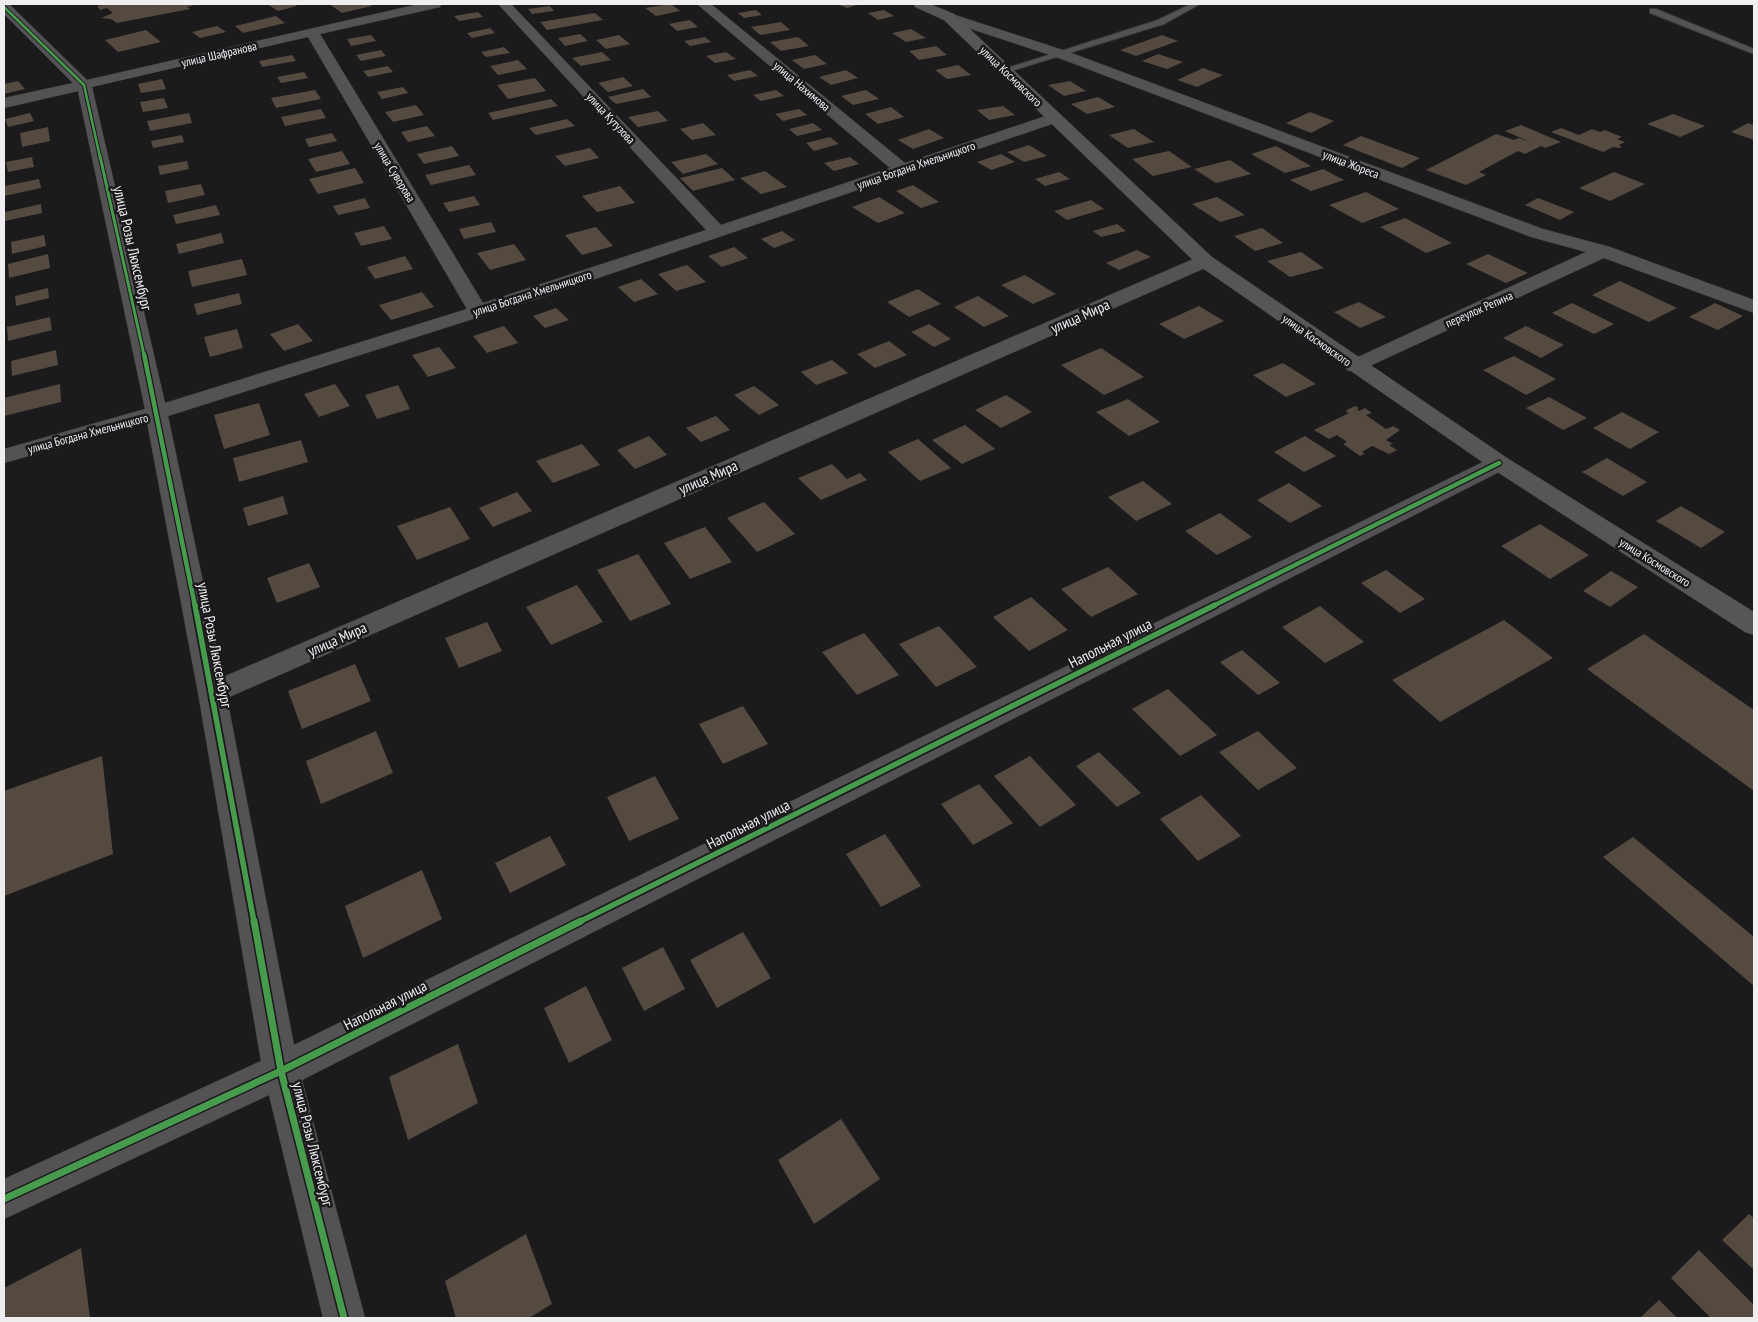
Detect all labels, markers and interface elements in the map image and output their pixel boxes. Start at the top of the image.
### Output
street label: улица Шафранова [180,38,258,70]
street label: улица Космовского [977,43,1045,109]
street label: улица Нахимова [770,58,834,114]
street label: улица Кутузова [583,89,639,147]
street label: улица Богдана Хмельницкого [855,138,977,192]
street label: улица Суворова [371,139,419,205]
street label: улица Жореса [1321,146,1381,182]
street label: улица Розы Люксембург [109,184,157,313]
street label: улица Богдана Хмельницкого [471,267,593,319]
street label: переулок Репина [1443,287,1515,331]
street label: улица Мира [1048,295,1112,337]
street label: улица Космовского [1280,311,1354,369]
street label: улица Богдана Хмельницкого [26,410,150,456]
street label: улица Мира [676,456,740,498]
street label: улица Космовского [1617,534,1693,590]
street label: улица Розы Люксембург [194,581,237,710]
street label: Напольная улица [1065,614,1155,672]
street label: улица Мира [305,618,369,660]
street label: Напольная улица [703,795,793,853]
street label: Напольная улица [340,976,430,1034]
street label: улица Розы Люксембург [288,1080,338,1209]

